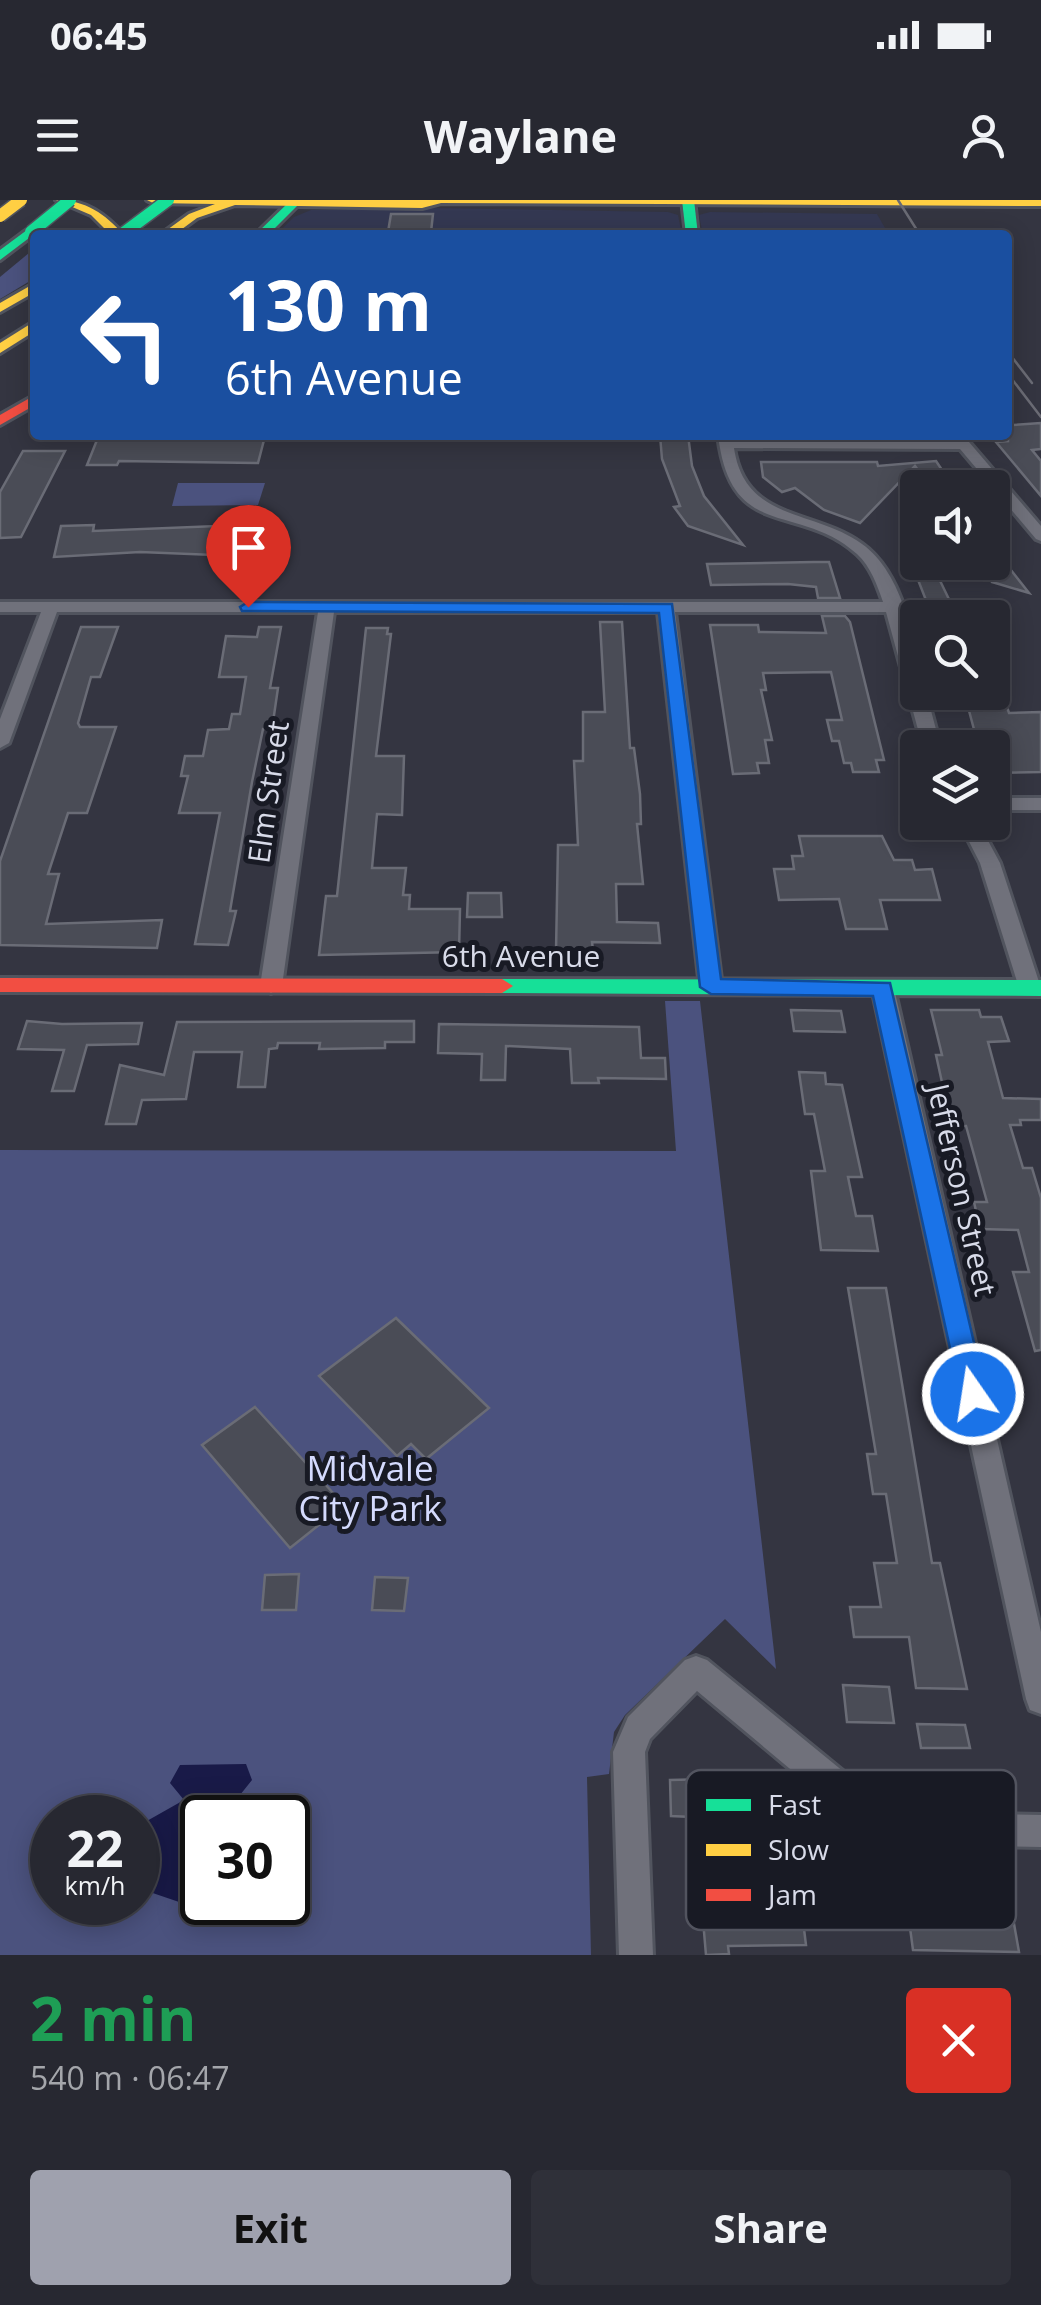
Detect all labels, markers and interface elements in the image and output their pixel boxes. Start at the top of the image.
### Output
text: 06:45 [50,9,148,61]
text: Waylane [424,105,617,166]
icon: menu [30,108,85,163]
icon: person [956,108,1011,163]
text: 130 m [225,256,432,352]
icon: left [60,270,190,400]
text: 6th Avenue [225,347,463,408]
map controls [900,470,1010,840]
button: sound [900,470,1010,580]
pin [206,505,291,608]
icon: arrive [221,520,276,575]
button: search [900,600,1010,710]
street label: Elm Street [237,718,298,866]
button: layers [900,730,1010,840]
street label: 6th Avenue [442,935,600,976]
street label: Jefferson Street [917,1077,1007,1300]
position arrow [921,1342,1025,1446]
park label: Midvale City Park [298,1444,442,1531]
legend [686,1770,1016,1930]
text: Fast [768,1785,821,1823]
speed limit sign: 30 [180,1795,310,1925]
text: 22 [66,1814,124,1882]
text: Slow [768,1830,829,1868]
text: km/h [65,1868,125,1902]
text: Jam [765,1875,817,1913]
text: 2 min [30,1977,197,2059]
button: close [906,1988,1011,2093]
text: 540 m · 06:47 [30,2056,229,2099]
button: Exit [30,2170,511,2285]
button: Share [531,2170,1011,2285]

